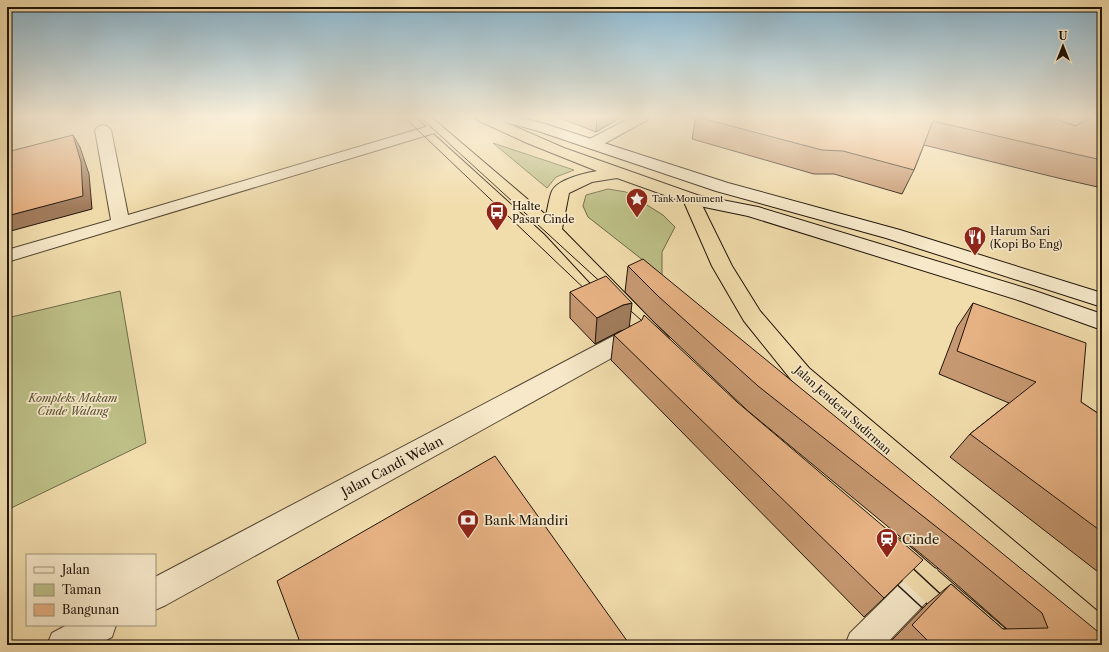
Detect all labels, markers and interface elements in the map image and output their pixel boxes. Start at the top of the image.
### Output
north arrow [1043,26,1083,66]
text: U [1059,29,1068,43]
place icon: Tank Monument [624,186,650,219]
place label: Tank Monument [652,193,724,204]
bus stop icon: Halte Pasar Cinde [484,199,510,232]
place label: Halte Pasar Cinde [512,199,574,226]
restaurant icon: Harum Sari (Kopi Bo Eng) [962,224,988,257]
place label: Harum Sari (Kopi Bo Eng) [990,224,1062,251]
street label: Jalan Jenderal Sudirman [790,361,894,457]
park label: Kompleks Makam Cinde Walang [28,391,117,418]
street label: Jalan Candi Welan [337,432,446,500]
bank icon: Bank Mandiri [455,507,481,540]
place label: Bank Mandiri [484,512,568,528]
station icon: Cinde [874,526,900,559]
place label: Cinde [902,531,939,547]
legend [26,554,156,626]
text: Jalan [60,562,90,577]
text: Taman [62,582,102,597]
text: Bangunan [62,602,120,617]

